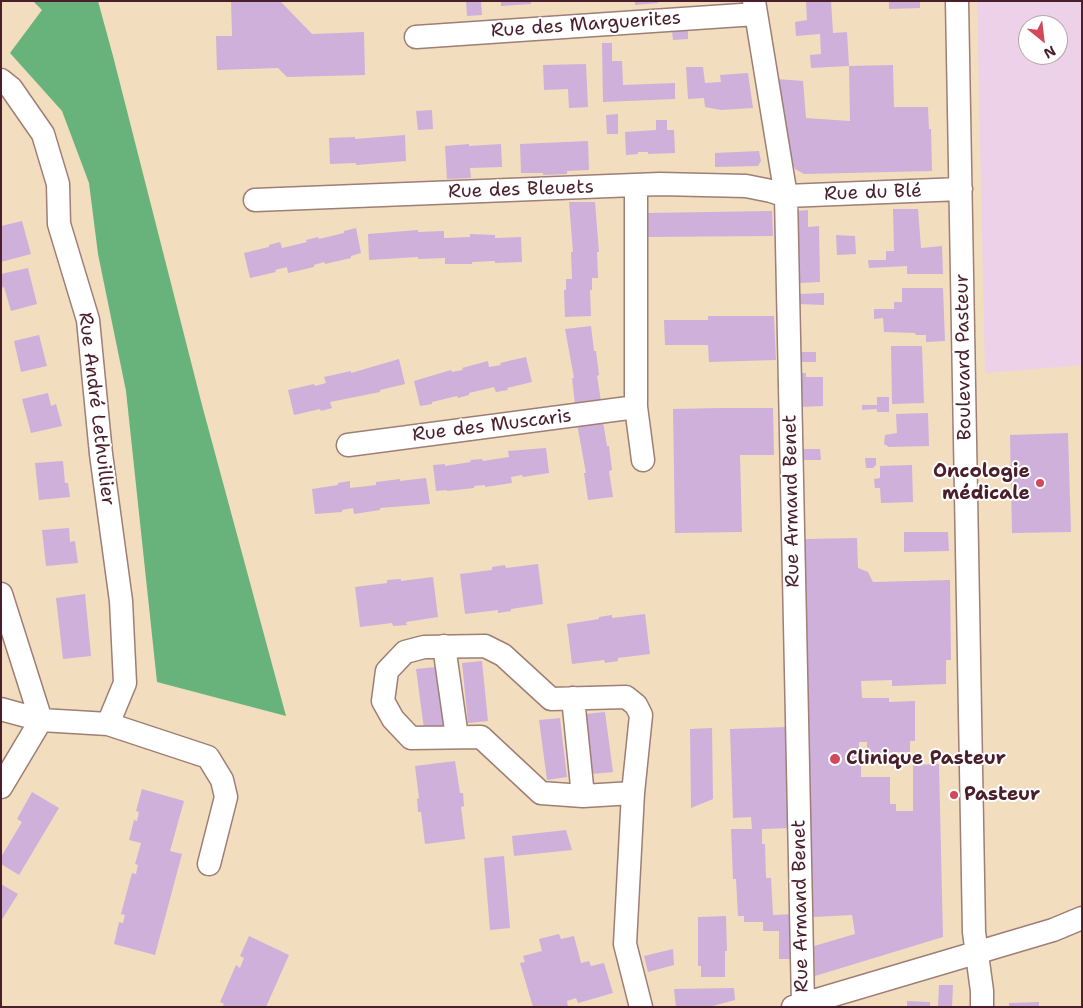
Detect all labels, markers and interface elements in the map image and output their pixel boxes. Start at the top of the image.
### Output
street label: Rue des Marguerites [490,7,682,43]
north arrow [1018,15,1068,65]
text: N [1041,42,1059,63]
street label: Rue des Bleuets [448,176,594,204]
street label: Rue du Blé [824,180,922,206]
street label: Boulevard Pasteur [951,273,977,441]
street label: Rue André Lethuillier [73,311,119,507]
street label: Rue des Muscaris [411,405,573,447]
street label: Rue Armand Benet [779,414,805,588]
place label: Oncologie médicale [933,461,1030,505]
marker: Oncologie médicale [1034,477,1046,489]
place label: Clinique Pasteur [846,748,1006,770]
marker: Clinique Pasteur [828,752,842,766]
place label: Pasteur [964,784,1040,806]
marker: Pasteur [948,789,960,801]
street label: Rue Armand Benet [788,819,814,993]

